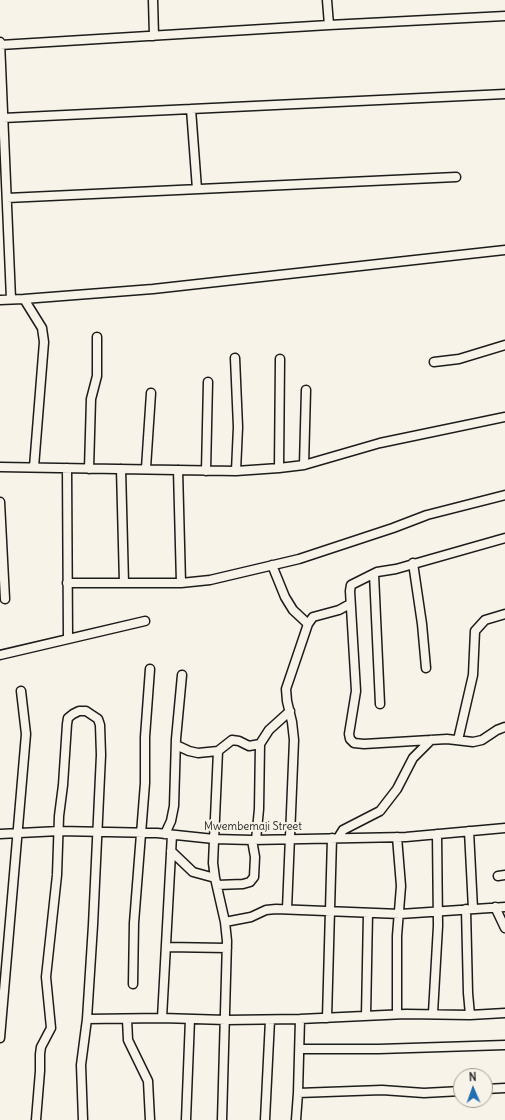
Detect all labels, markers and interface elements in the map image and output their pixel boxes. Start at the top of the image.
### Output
street label: Mwembemaji Street [204,820,302,834]
north arrow [453,1068,493,1108]
text: N [469,1070,477,1084]

